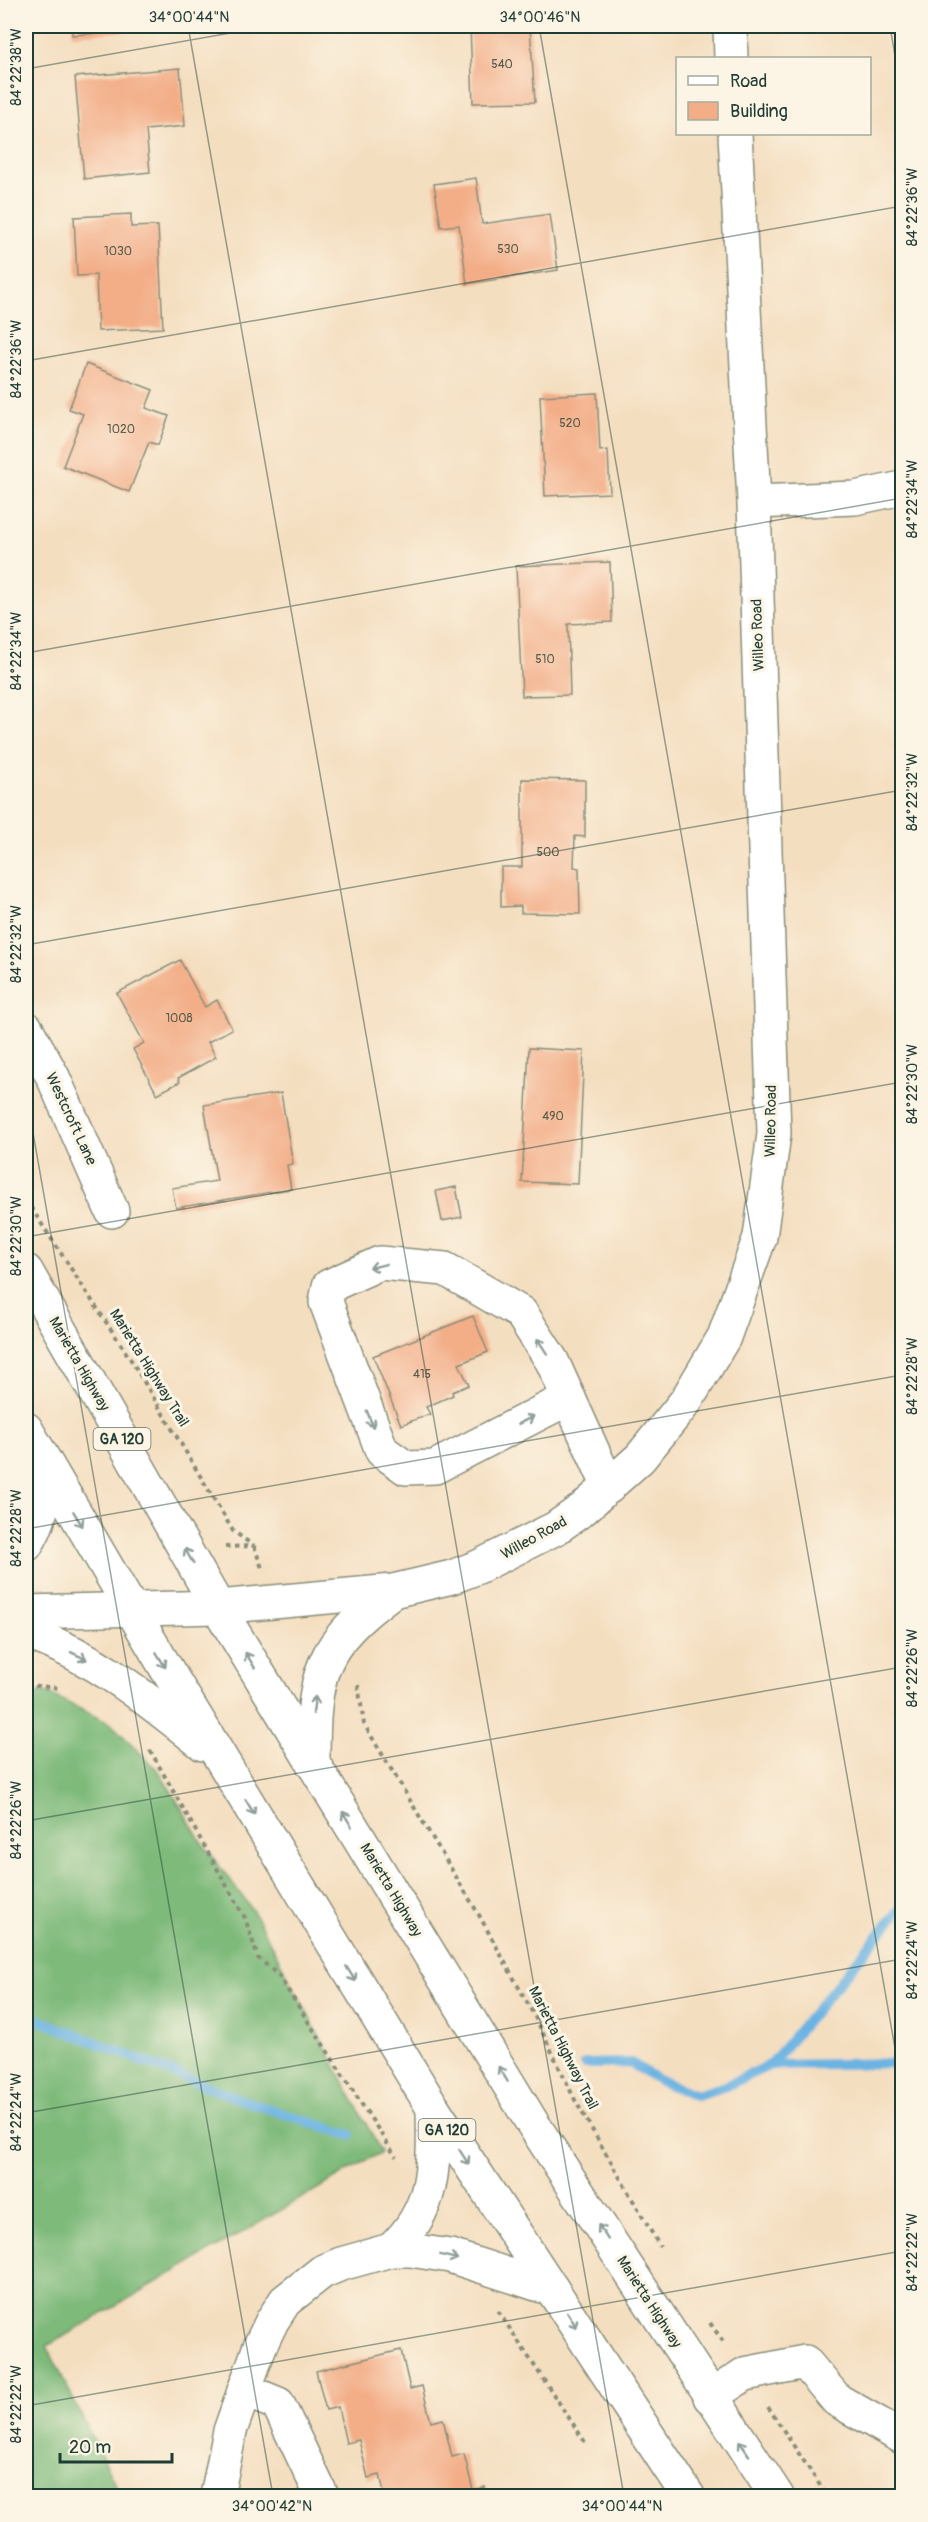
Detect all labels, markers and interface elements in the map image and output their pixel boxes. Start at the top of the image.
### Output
text: 34°00'44"N [149,8,229,27]
text: 34°00'46"N [500,8,580,27]
text: 84°22'38"W [7,28,26,106]
house number: 540 [491,57,513,72]
legend [676,57,871,135]
text: Road [730,70,767,93]
text: Building [730,100,788,123]
text: 84°22'36"W [903,168,922,246]
house number: 530 [497,242,519,257]
house number: 1030 [104,244,132,259]
text: 84°22'36"W [7,320,26,398]
house number: 520 [559,416,581,431]
house number: 1020 [107,422,135,437]
text: 84°22'34"W [903,460,922,538]
street label: Willeo Road [747,598,769,672]
text: 84°22'34"W [7,612,26,690]
house number: 510 [535,652,555,667]
text: 84°22'32"W [903,753,922,831]
house number: 500 [537,845,559,860]
text: 84°22'32"W [7,905,26,983]
house number: 1008 [165,1011,193,1026]
text: 84°22'30"W [903,1044,922,1124]
street label: Westcroft Lane [41,1070,101,1169]
street label: Willeo Road [761,1085,781,1157]
house number: 490 [542,1109,564,1124]
text: 84°22'30"W [7,1196,26,1276]
one-way arrow [368,1261,388,1272]
street label: Marietta Highway Trail [105,1305,193,1431]
street label: Marietta Highway [44,1313,114,1415]
text: 84°22'28"W [903,1337,922,1415]
one-way arrow [536,1338,548,1355]
house number: 415 [413,1367,431,1382]
one-way arrow [366,1409,377,1428]
one-way arrow [517,1414,535,1425]
road number: GA 120 [94,1428,150,1450]
text: 84°22'28"W [7,1489,26,1567]
one-way arrow [72,1510,84,1527]
street label: Willeo Road [498,1512,570,1564]
one-way arrow [183,1548,195,1565]
text: 84°22'26"W [903,1629,922,1707]
one-way arrow [70,1650,88,1662]
one-way arrow [156,1651,168,1668]
one-way arrow [244,1652,256,1669]
one-way arrow [309,1696,320,1716]
text: 84°22'26"W [7,1781,26,1859]
one-way arrow [244,1798,256,1815]
one-way arrow [341,1811,353,1828]
street label: Marietta Highway [356,1840,427,1941]
text: 84°22'24"W [903,1921,922,1999]
one-way arrow [345,1965,357,1982]
street label: Marietta Highway Trail [524,1983,602,2113]
one-way arrow [497,2066,509,2083]
text: 84°22'24"W [7,2073,26,2151]
road number: GA 120 [418,2119,476,2141]
one-way arrow [459,2148,471,2165]
text: 84°22'22"W [903,2213,922,2291]
one-way arrow [597,2224,609,2241]
one-way arrow [440,2251,459,2263]
street label: Marietta Highway [612,2252,686,2352]
one-way arrow [566,2311,578,2328]
text: 84°22'22"W [7,2365,26,2443]
scale bar [60,2426,172,2464]
text: 20 m [69,2436,111,2459]
one-way arrow [738,2440,750,2457]
text: 34°00'42"N [232,2497,312,2516]
text: 34°00'44"N [582,2497,662,2516]

